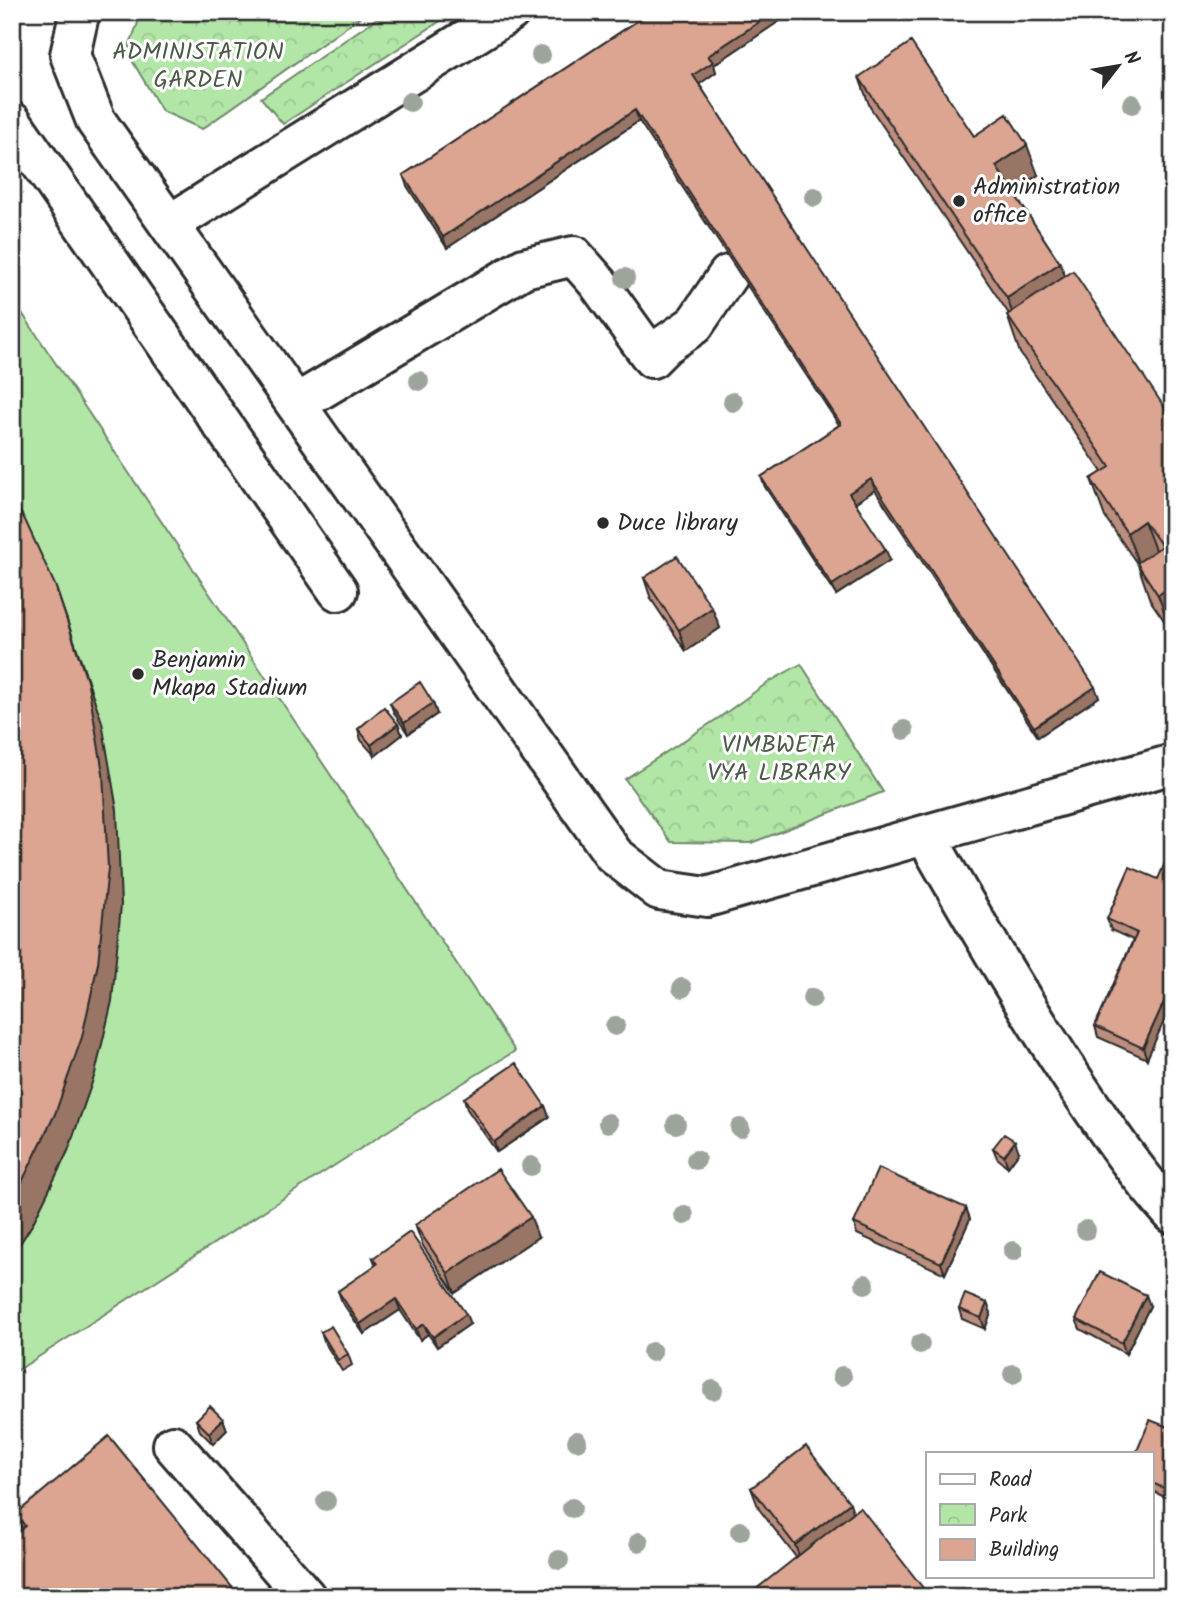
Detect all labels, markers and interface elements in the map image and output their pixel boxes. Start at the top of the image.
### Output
north arrow [1084,32,1154,102]
park label: ADMINISTATION GARDEN [112,33,284,100]
text: N [1115,45,1147,71]
place label: Administration office [973,168,1120,235]
marker: Administration office [951,193,967,209]
place label: Duce library [617,504,738,543]
marker: Duce library [595,515,611,531]
place label: Benjamin Mkapa Stadium [152,641,307,708]
marker: Benjamin Mkapa Stadium [130,666,146,682]
park label: VIMBWETA VYA LIBRARY [707,726,852,793]
legend [926,1452,1154,1578]
text: Road [989,1464,1032,1497]
text: Park [989,1500,1027,1533]
text: Building [989,1534,1059,1567]

